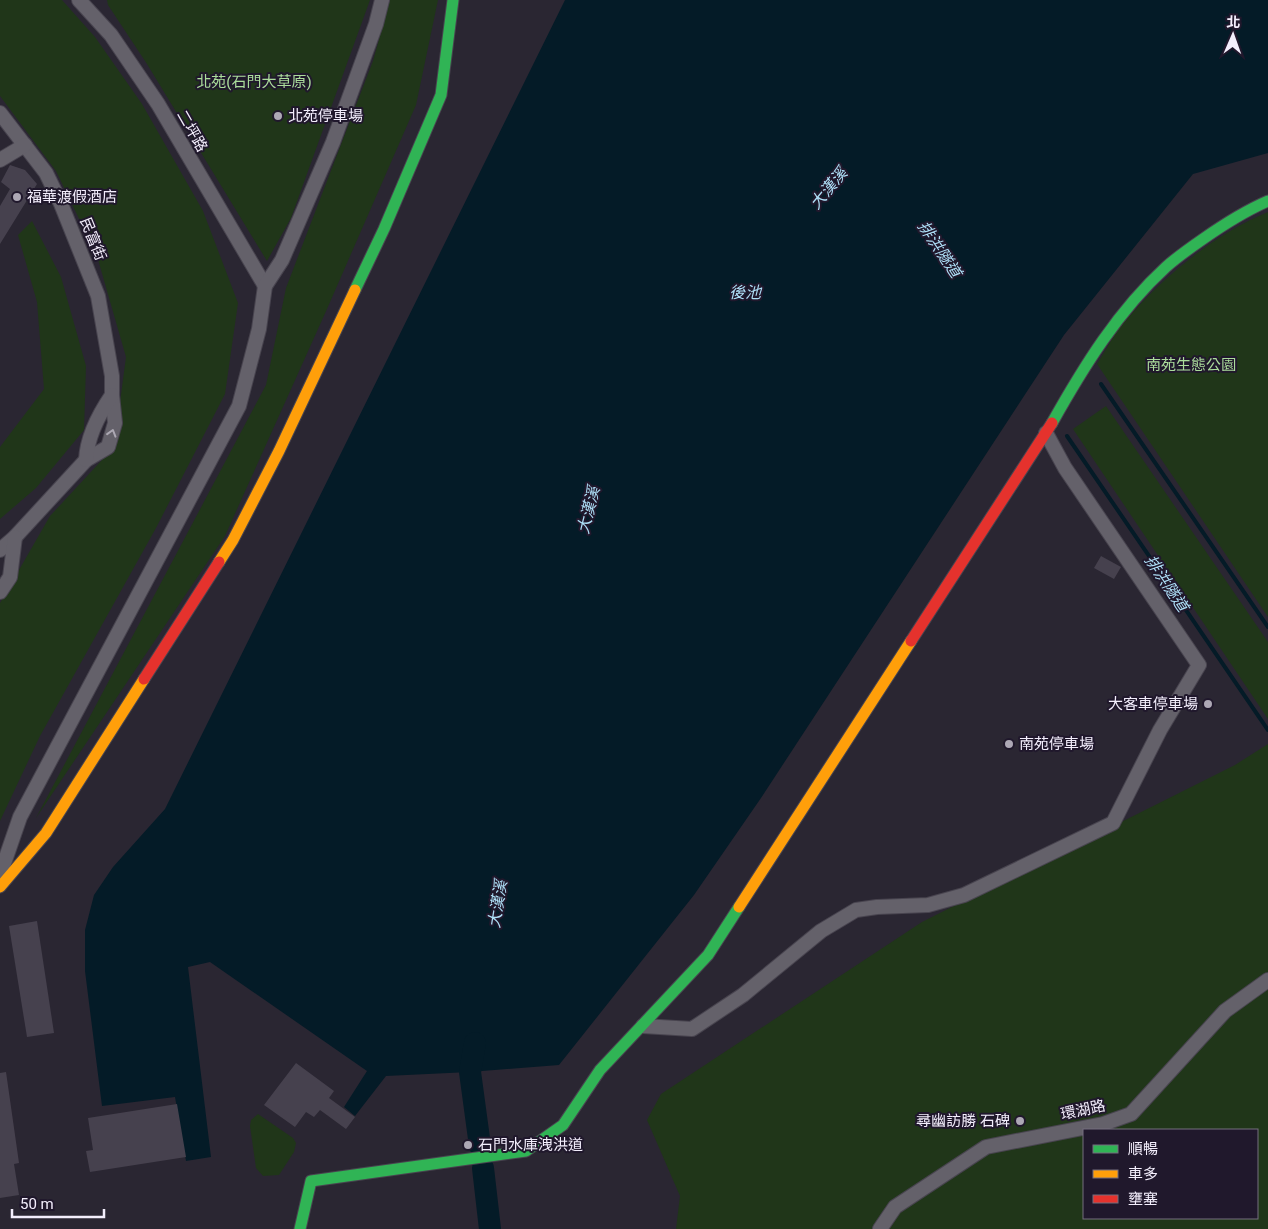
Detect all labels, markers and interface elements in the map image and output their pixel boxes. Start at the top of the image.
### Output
north arrow [1208,10,1258,60]
text: 北 [1226,14,1241,30]
park label: 北苑(石門大草原) [196,73,312,91]
street label: 二坪路 [173,107,211,155]
place label: 北苑停車場 [288,107,363,125]
marker: 北苑停車場 [272,110,284,122]
water label: 大漢溪 [806,162,852,213]
place label: 福華渡假酒店 [27,188,117,206]
marker: 福華渡假酒店 [11,191,23,203]
street label: 民富街 [76,215,110,263]
water label: 排洪隧道 [914,217,966,283]
water label: 後池 [729,283,763,302]
park label: 南苑生態公園 [1146,356,1236,374]
one-way arrow [106,430,116,438]
water label: 大漢溪 [573,483,604,536]
water label: 排洪隧道 [1141,551,1193,617]
place label: 大客車停車場 [1108,695,1198,713]
marker: 大客車停車場 [1202,698,1214,710]
place label: 南苑停車場 [1019,735,1094,753]
marker: 南苑停車場 [1003,738,1015,750]
water label: 大漢溪 [484,877,511,929]
street label: 環湖路 [1059,1097,1107,1123]
place label: 尋幽訪勝 石碑 [916,1112,1010,1130]
marker: 尋幽訪勝 石碑 [1014,1115,1026,1127]
legend [1083,1129,1258,1219]
place label: 石門水庫洩洪道 [478,1136,583,1154]
marker: 石門水庫洩洪道 [462,1139,474,1151]
text: 順暢 [1128,1140,1158,1158]
text: 車多 [1128,1165,1158,1183]
scale bar [12,1186,105,1218]
text: 壅塞 [1128,1190,1158,1208]
text: 50 m [20,1195,54,1213]

